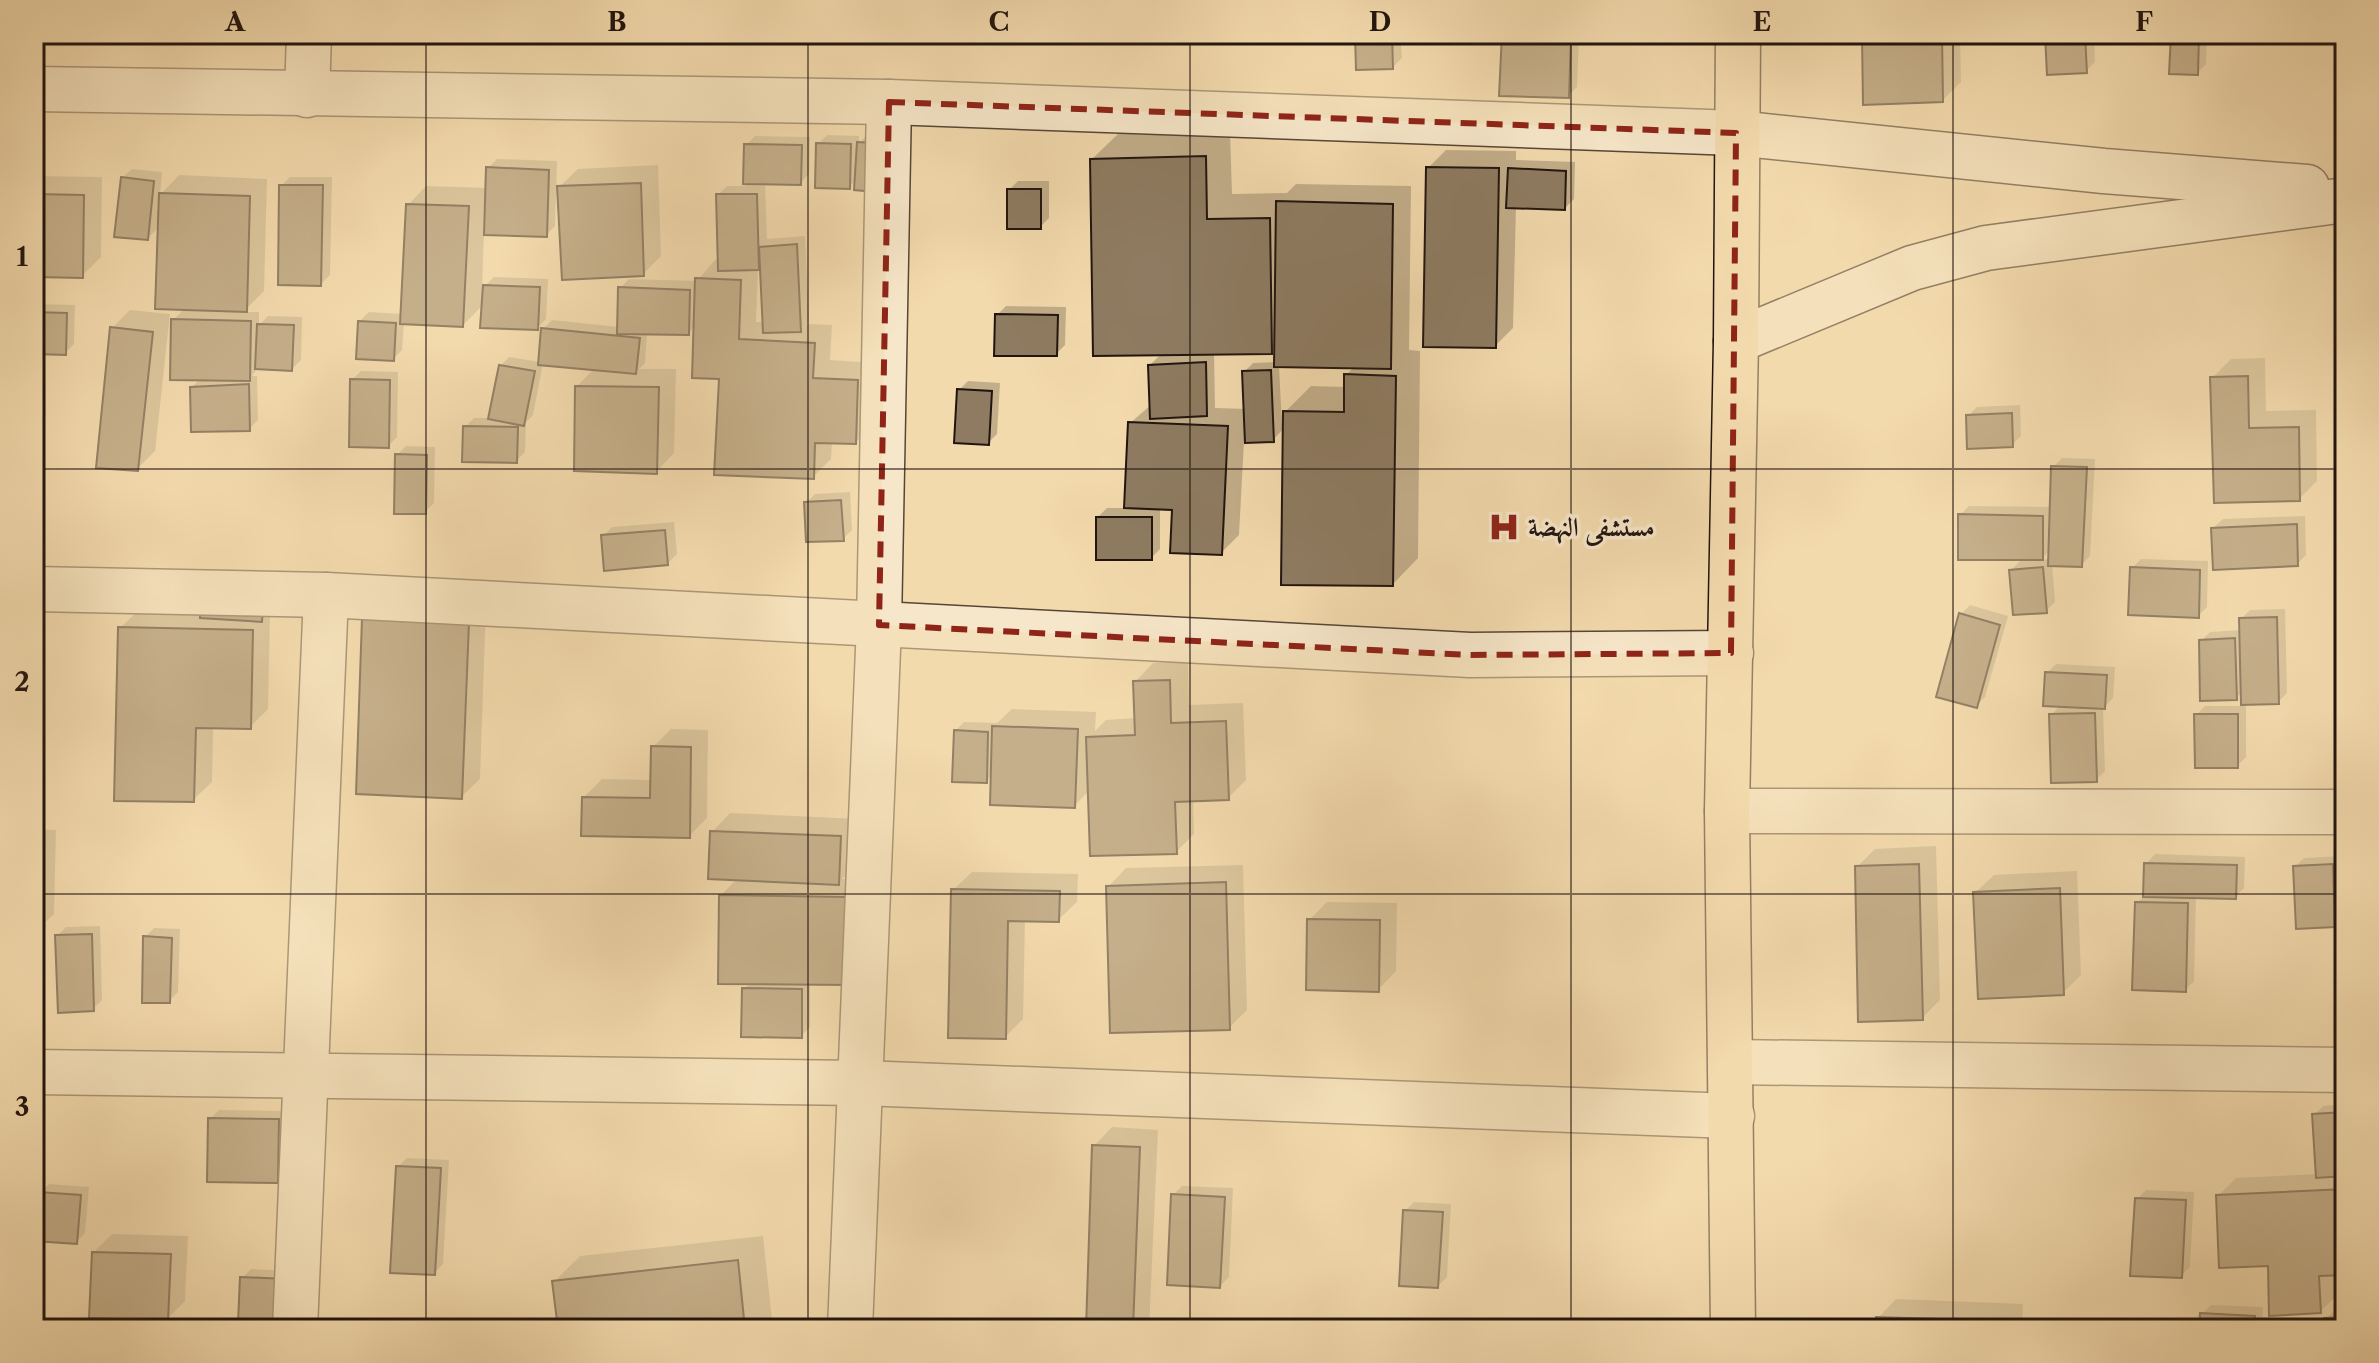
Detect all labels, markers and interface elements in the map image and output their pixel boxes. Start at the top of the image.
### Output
text: A [224,6,246,38]
text: B [607,6,627,38]
text: C [989,6,1009,38]
text: D [1369,6,1391,38]
text: E [1753,6,1771,38]
text: F [2135,6,2153,38]
text: 1 [16,241,28,273]
hospital icon: مستشفى النهضة [1487,510,1521,544]
place label: مستشفى النهضة [1528,511,1655,547]
text: 2 [14,666,30,698]
text: 3 [15,1091,29,1123]

